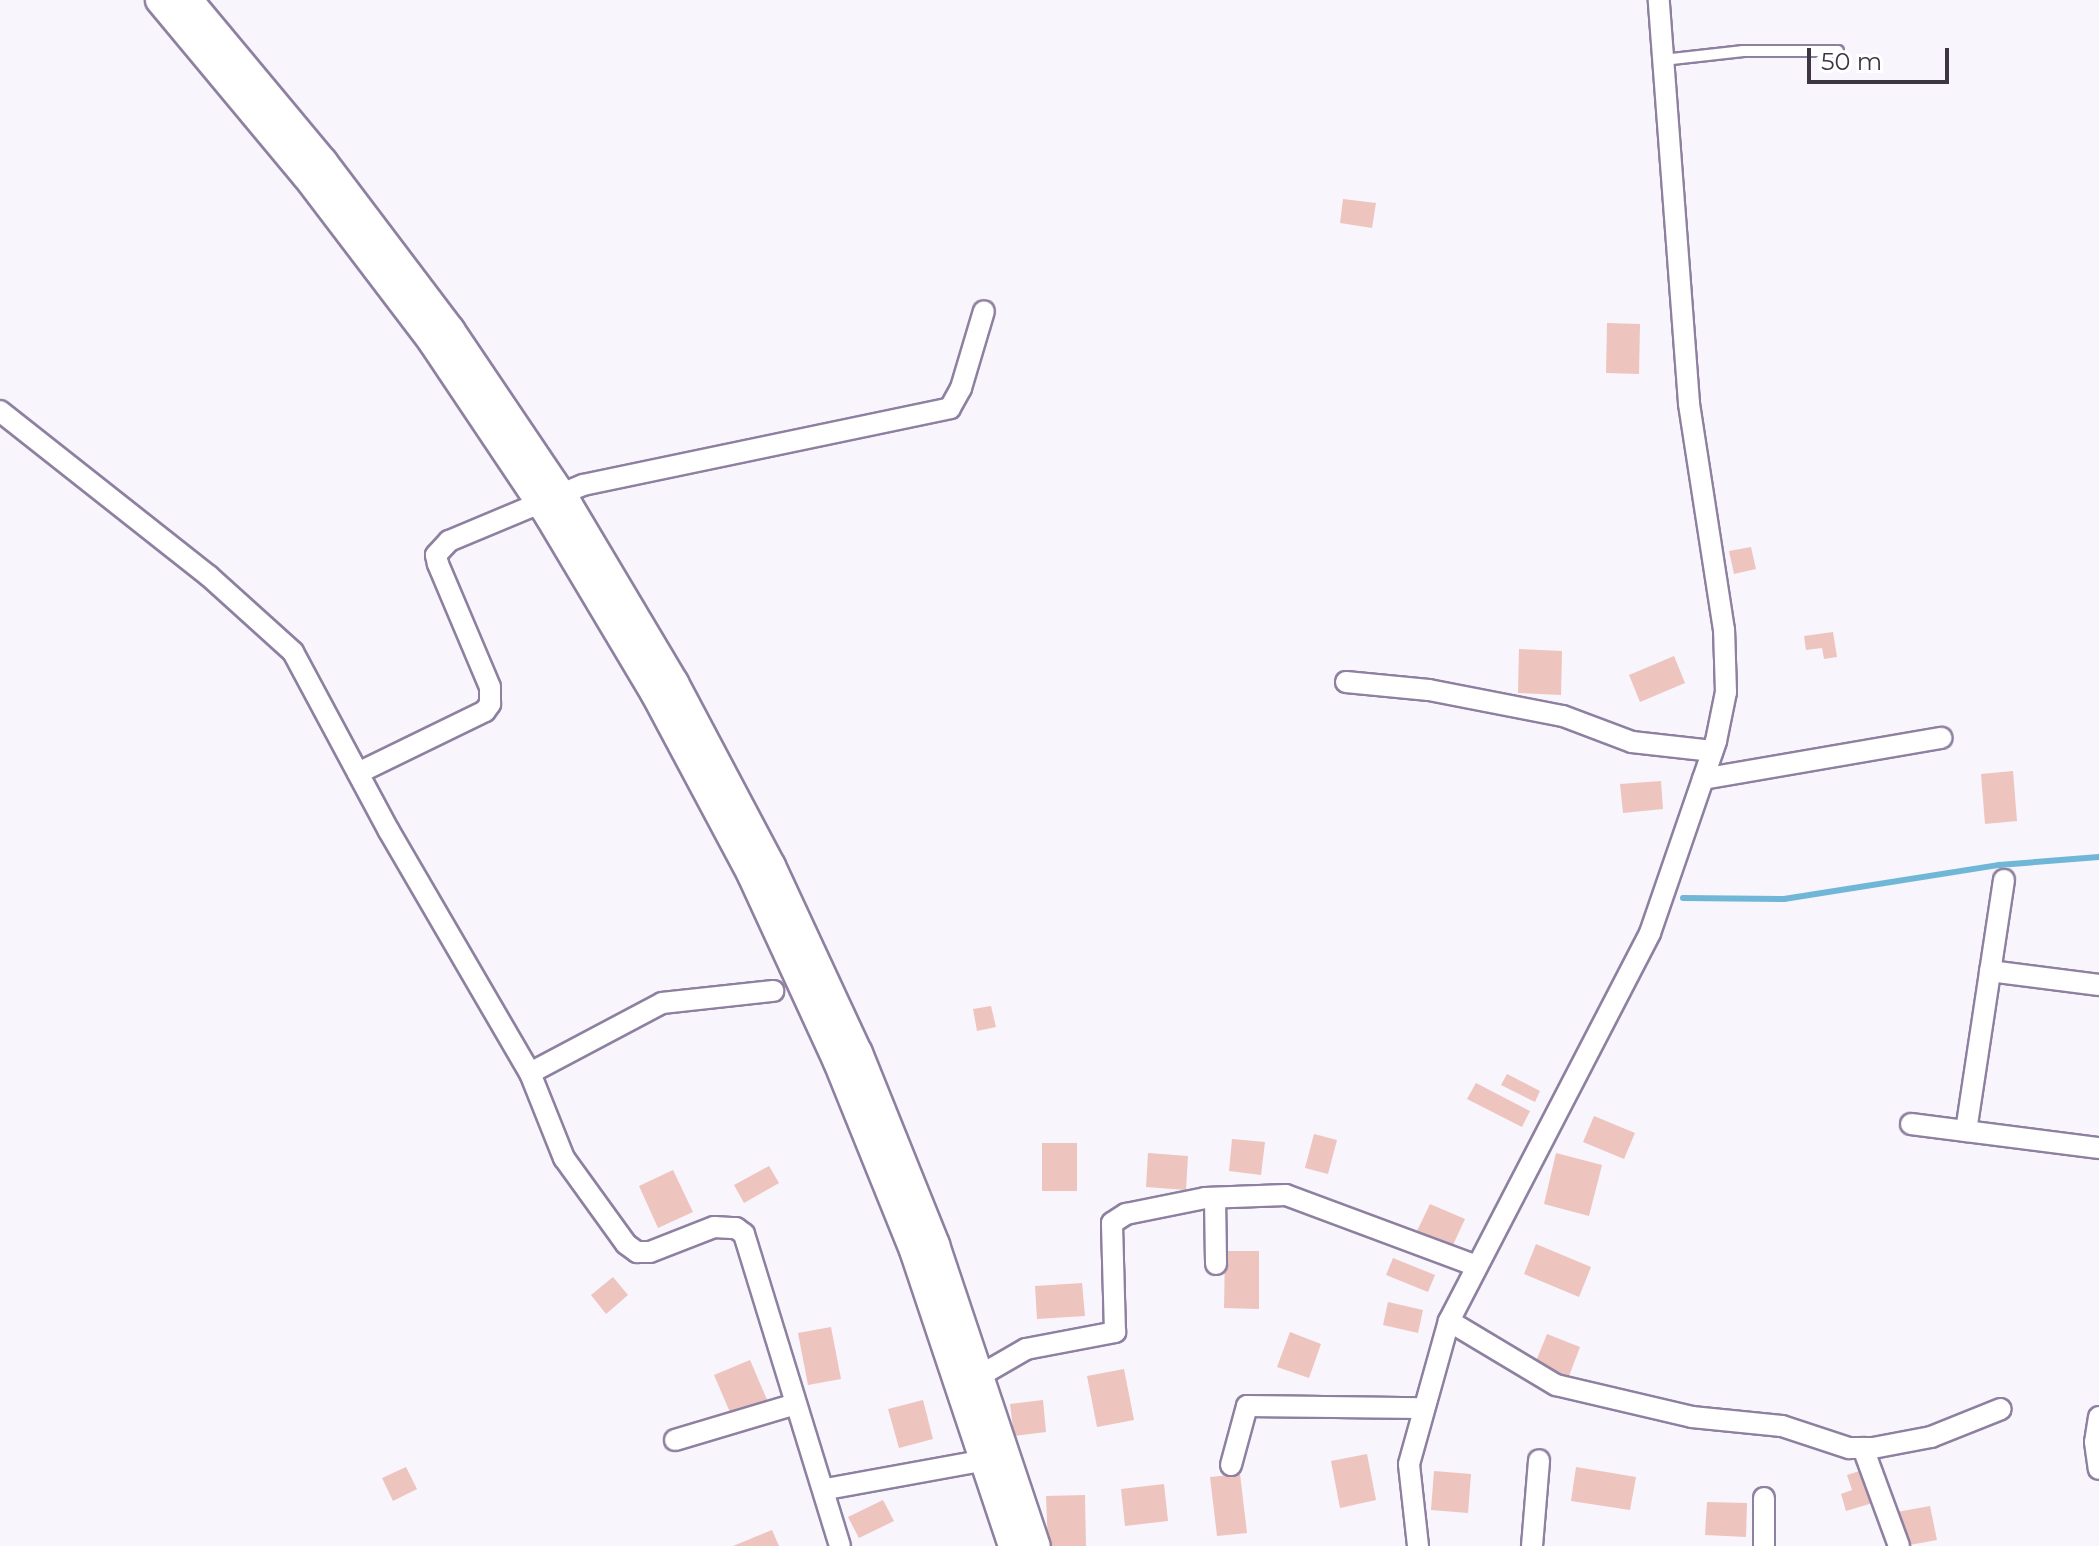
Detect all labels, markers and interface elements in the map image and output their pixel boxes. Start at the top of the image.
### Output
scale bar [1811,32,1953,82]
text: 50 m [1821,47,1882,76]

